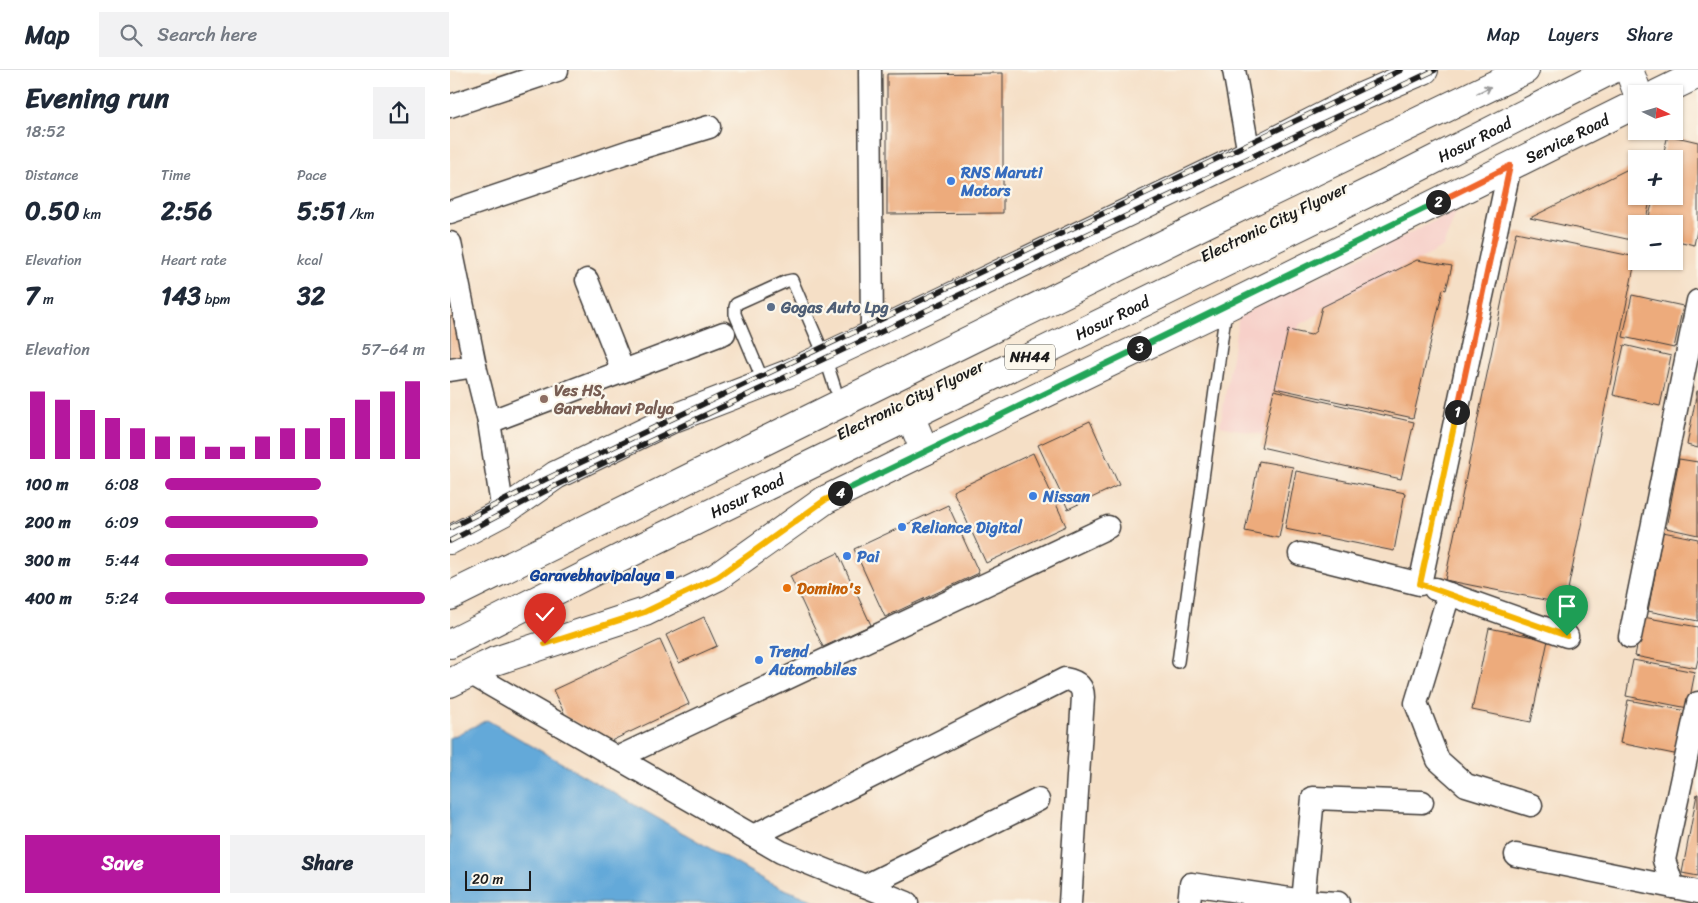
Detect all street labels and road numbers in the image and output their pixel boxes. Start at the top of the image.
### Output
street label: Service Road [1520,104,1615,171]
street label: Hosur Road [1432,107,1518,170]
street label: Electronic City Flyover [1195,173,1354,270]
street label: Hosur Road [1069,286,1156,348]
road number: NH44 [1005,344,1055,370]
street label: Electronic City Flyover [831,351,990,448]
street label: Hosur Road [705,464,791,526]

